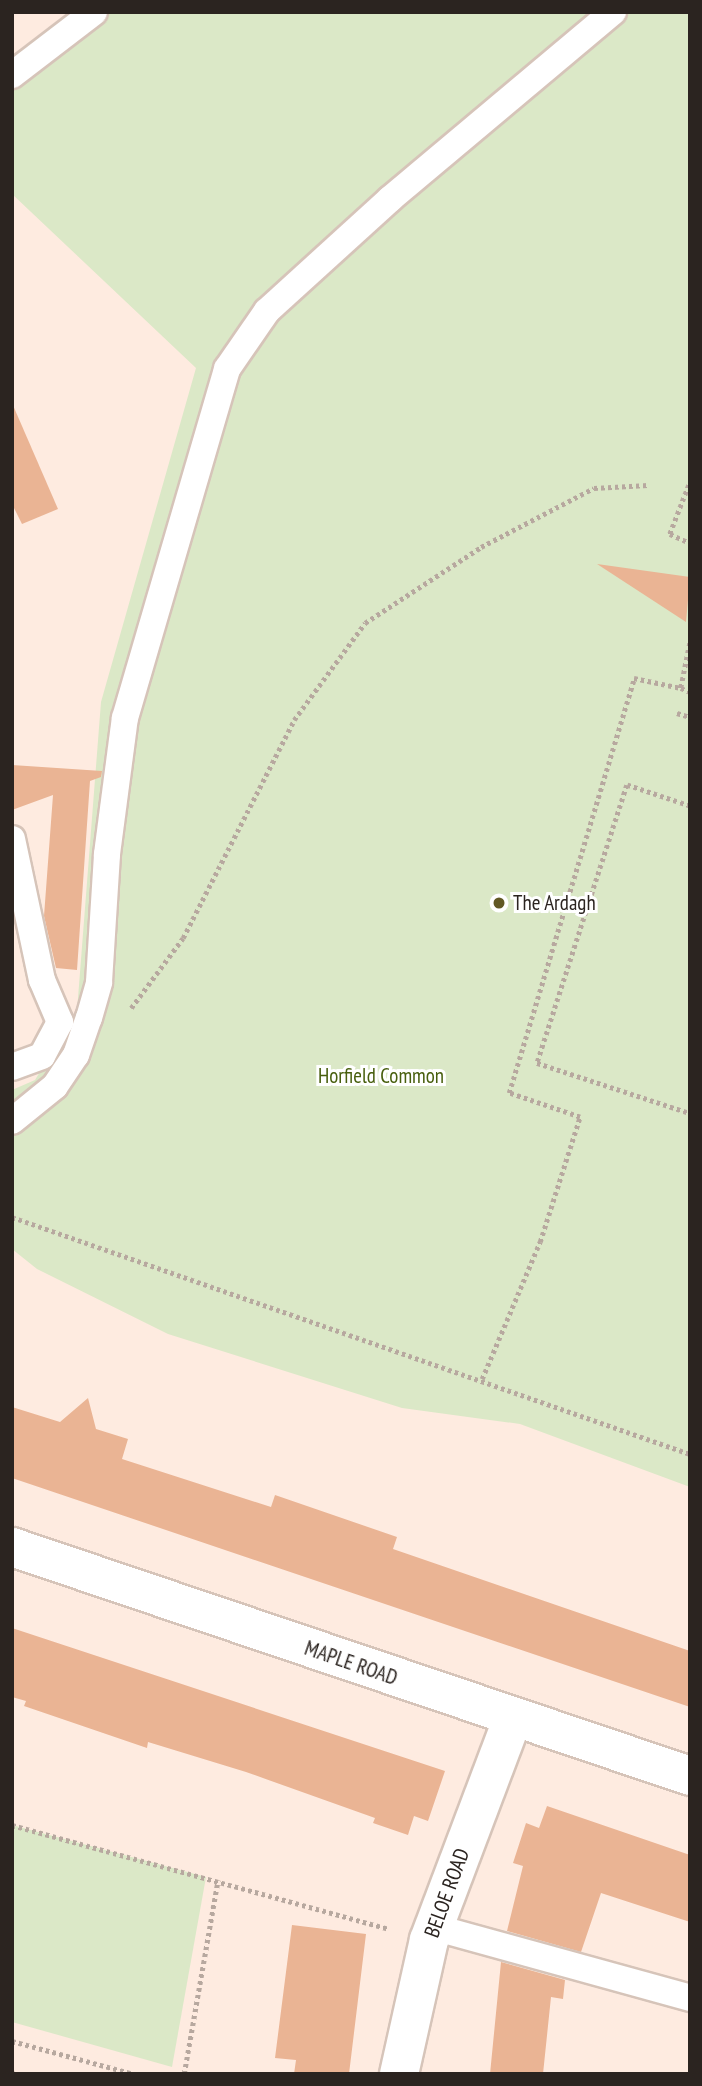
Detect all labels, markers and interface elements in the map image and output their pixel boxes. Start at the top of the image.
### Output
place label: The Ardagh [513,890,596,916]
marker: The Ardagh [491,895,507,911]
park label: Horfield Common [318,1063,444,1089]
street label: MAPLE ROAD [301,1635,401,1691]
street label: BELOE ROAD [419,1845,475,1941]

